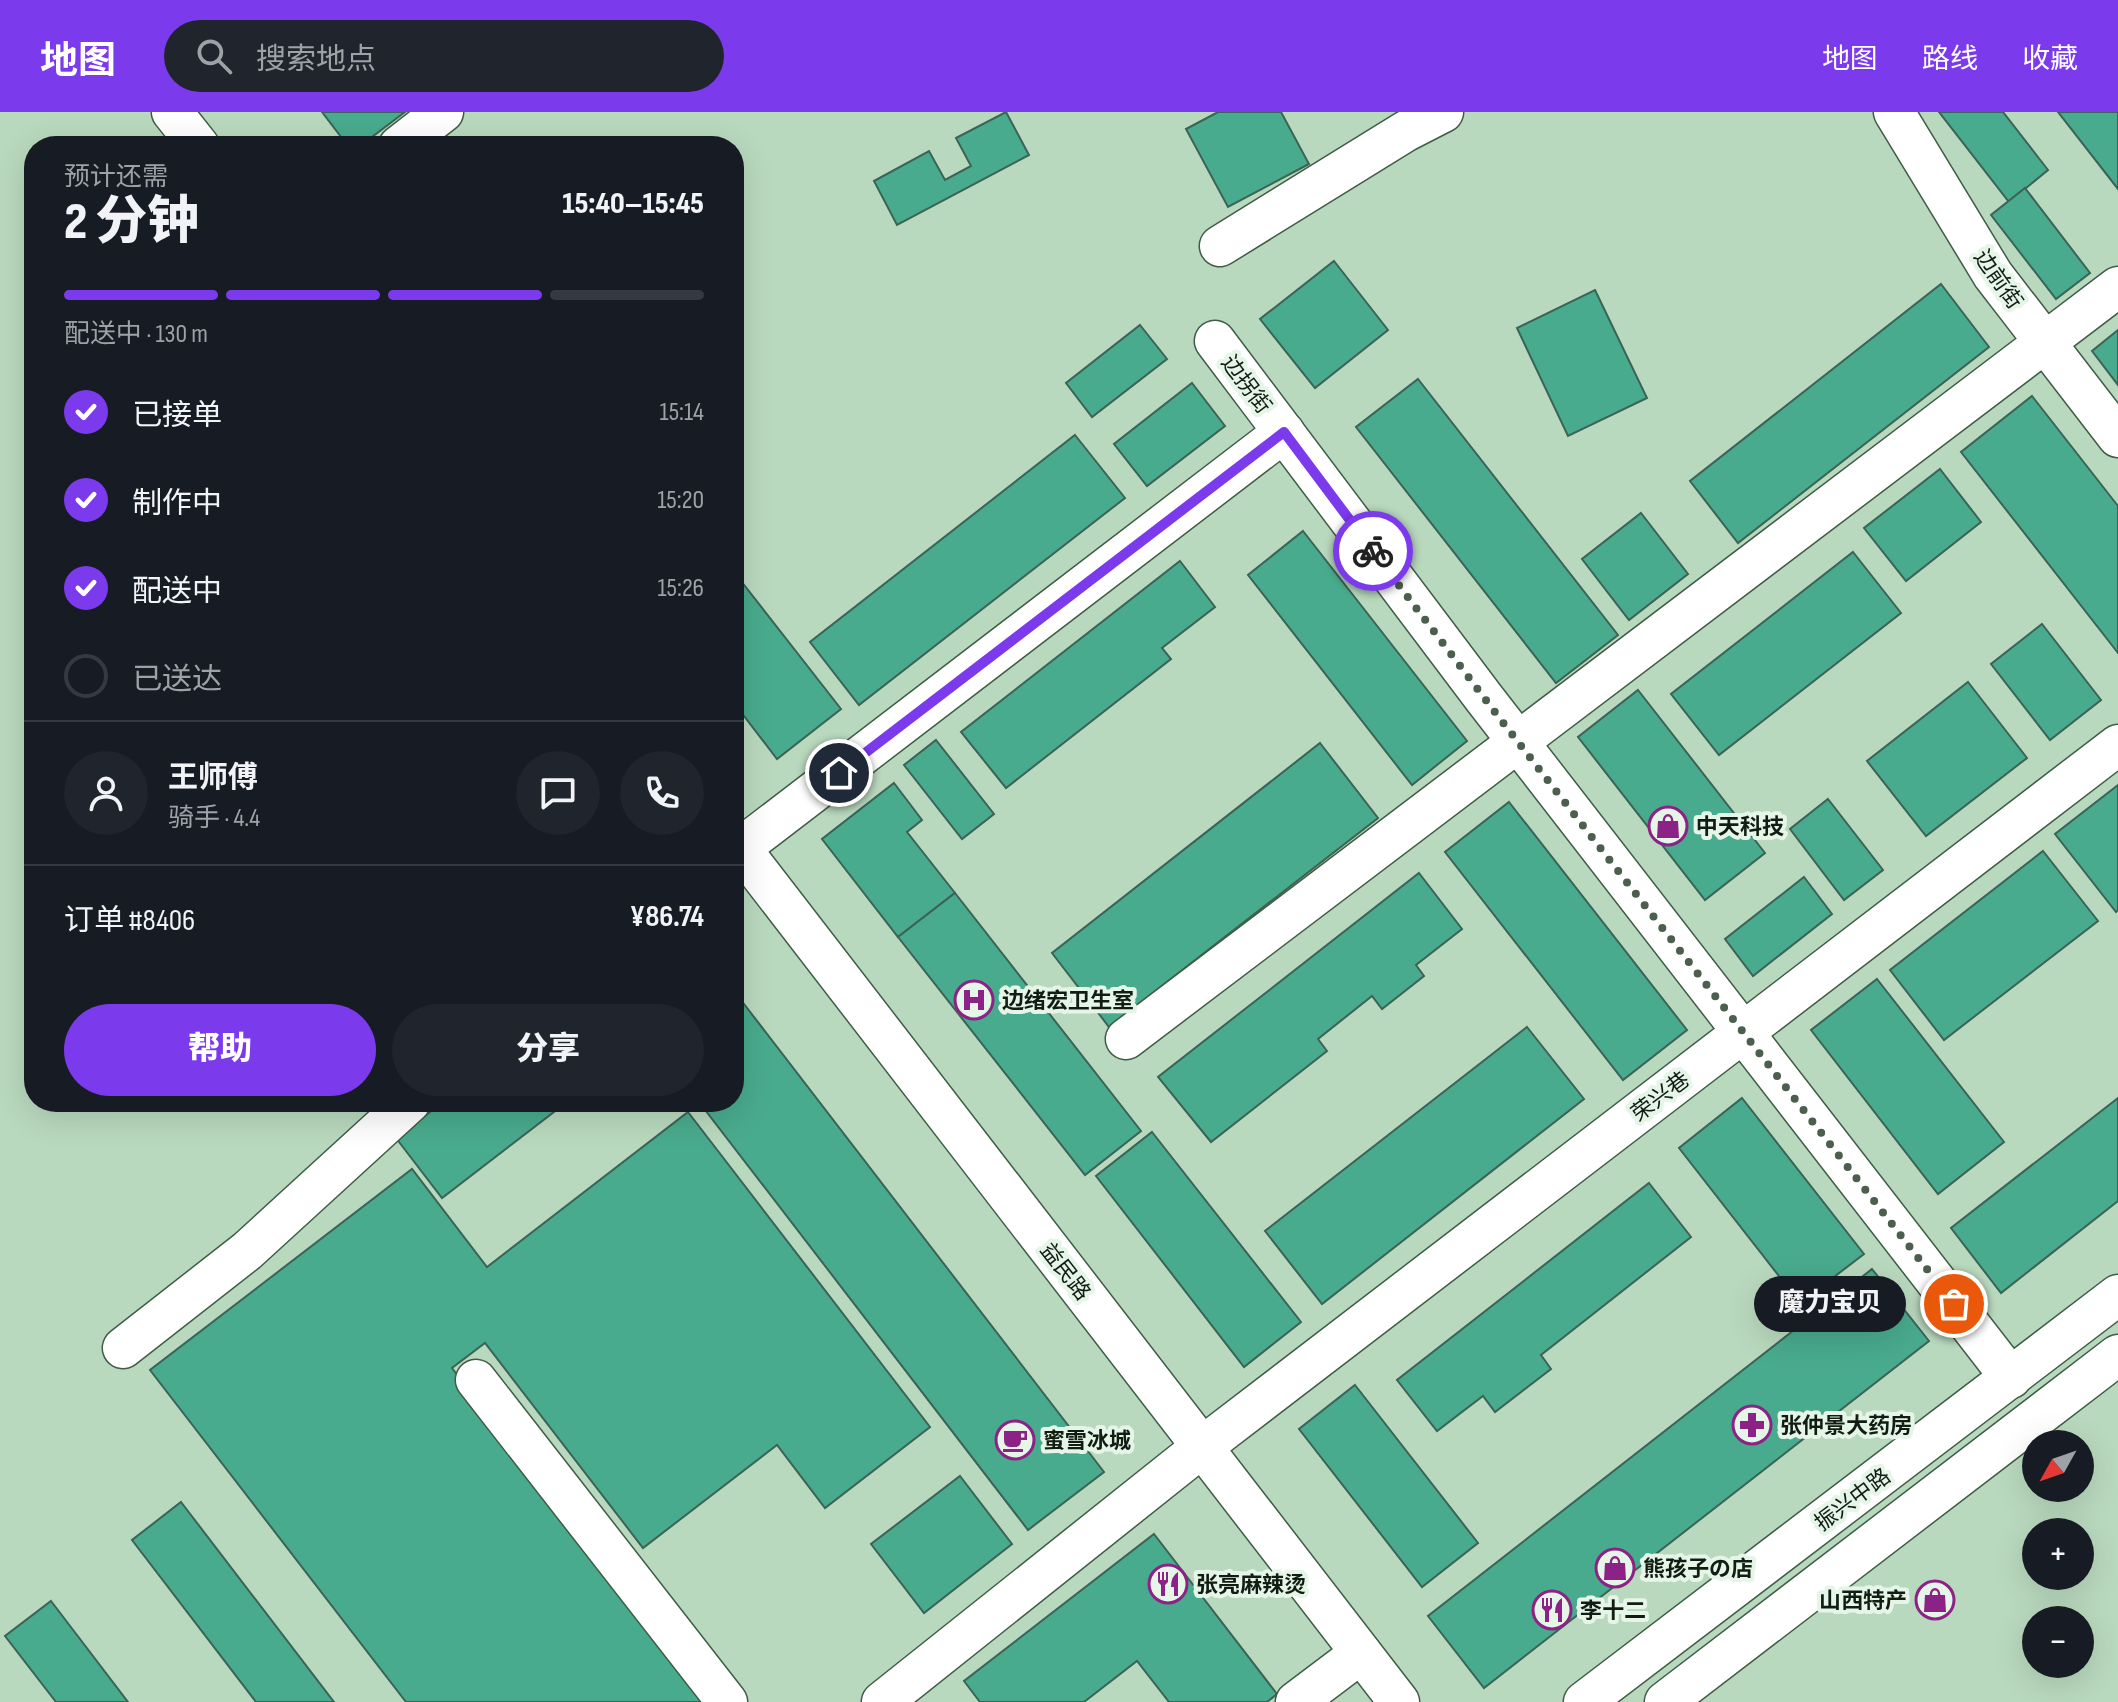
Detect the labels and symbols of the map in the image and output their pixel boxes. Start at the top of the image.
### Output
street label: 边前街 [1968,245,2028,315]
street label: 边拐街 [1215,350,1276,419]
courier [1333,511,1413,591]
pin [805,739,873,807]
shop icon: 中天科技 [1647,805,1689,847]
place label: 中天科技 [1696,814,1784,841]
hospital icon: 边绪宏卫生室 [953,979,995,1021]
place label: 边绪宏卫生室 [1002,988,1134,1015]
street label: 荣兴巷 [1626,1067,1695,1128]
street label: 益民路 [1034,1238,1096,1306]
pin [1920,1270,1988,1338]
callout: 魔力宝贝 [1754,1276,1906,1332]
pharmacy icon: 张仲景大药房 [1731,1404,1773,1446]
place label: 张仲景大药房 [1780,1413,1912,1440]
cafe icon: 蜜雪冰城 [994,1419,1036,1461]
place label: 蜜雪冰城 [1043,1428,1131,1455]
north arrow [2022,1430,2094,1502]
street label: 振兴中路 [1810,1463,1896,1537]
shop icon: 熊孩子の店 [1594,1547,1636,1589]
place label: 熊孩子の店 [1643,1556,1753,1583]
restaurant icon: 张亮麻辣烫 [1147,1563,1189,1605]
place label: 张亮麻辣烫 [1196,1572,1306,1599]
shop icon: 山西特产 [1914,1579,1956,1621]
place label: 山西特产 [1819,1588,1907,1615]
restaurant icon: 李十二 [1531,1589,1573,1631]
place label: 李十二 [1580,1598,1646,1625]

